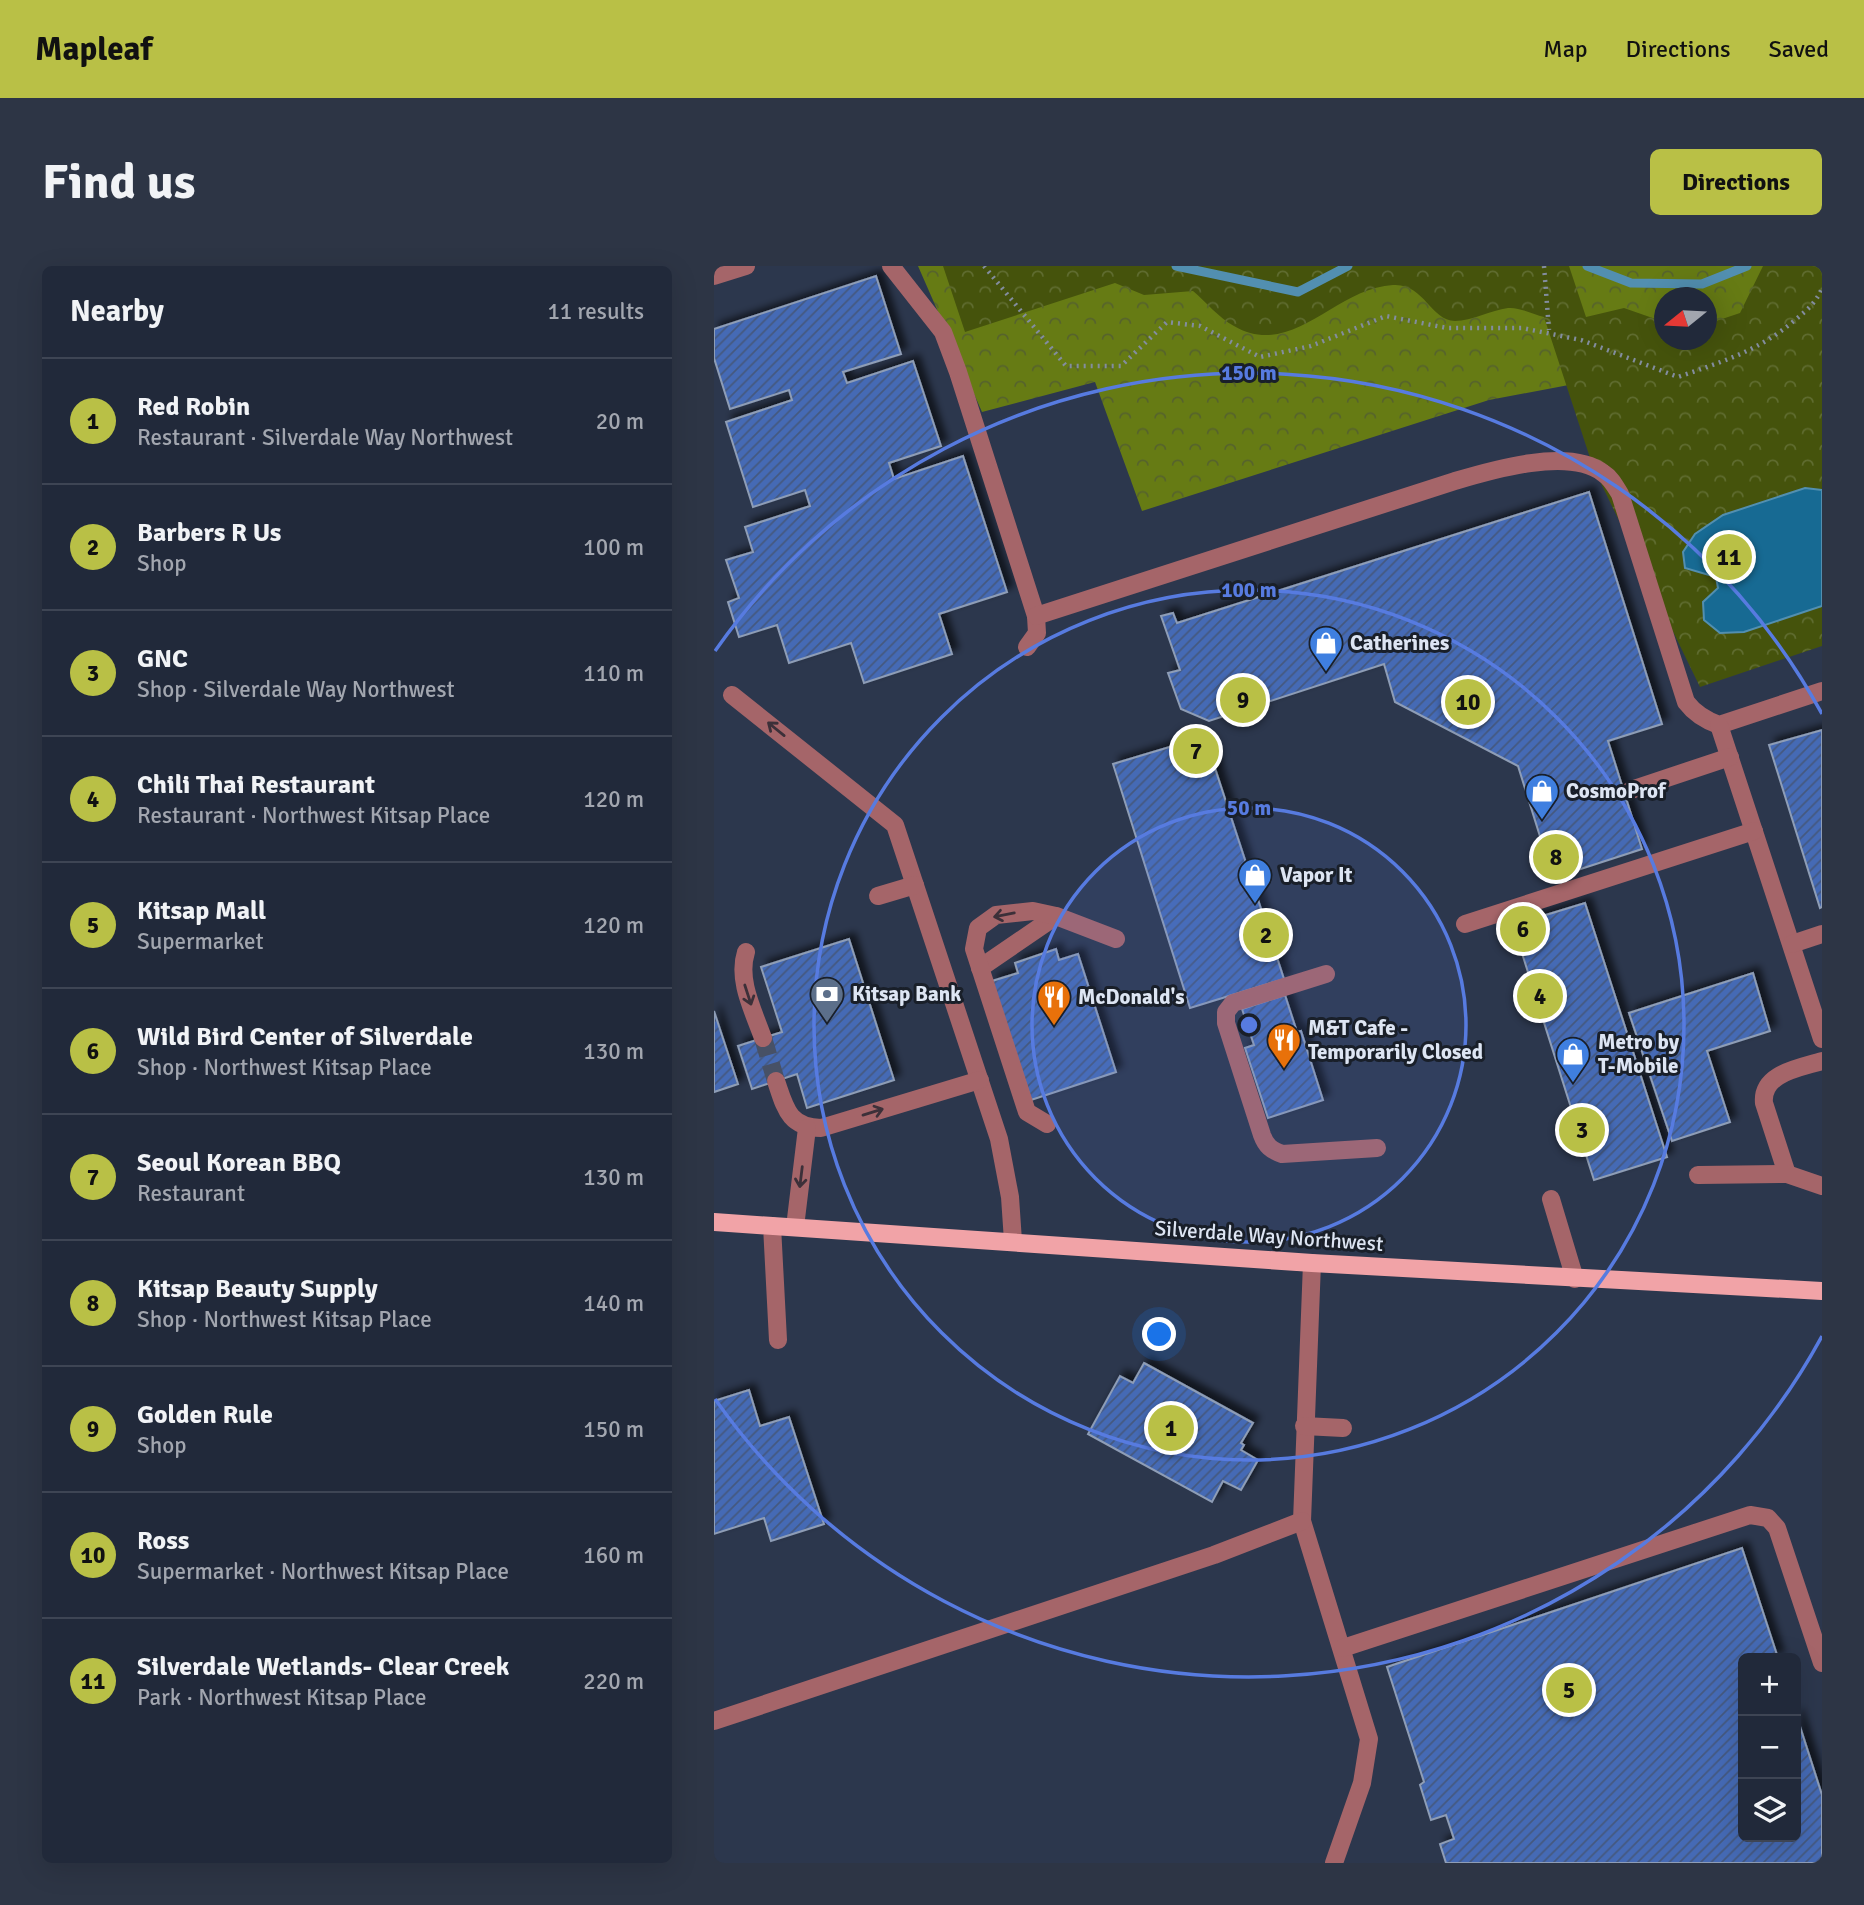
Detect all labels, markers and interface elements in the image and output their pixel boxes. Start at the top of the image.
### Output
text: Mapleaf [35,29,152,70]
text: Map [1543,34,1588,64]
text: Directions [1626,34,1731,64]
text: Saved [1769,34,1829,64]
button: Directions [1650,149,1822,215]
text: Find us [42,152,195,212]
north arrow [1654,287,1717,350]
text: Nearby [70,293,164,330]
text: 11 results [547,297,644,326]
text: 150 m [1221,360,1277,386]
text: Red Robin [137,391,250,423]
text: 1 [87,407,99,436]
text: 20 m [596,407,644,436]
text: Restaurant · Silverdale Way Northwest [137,423,513,452]
text: Barbers R Us [137,517,281,549]
pin: 11 [1706,531,1752,583]
text: 2 [87,533,99,562]
text: 100 m [583,533,644,562]
text: Shop [137,549,186,578]
text: 100 m [1221,577,1277,603]
shop icon: Catherines [1307,624,1345,673]
place label: Catherines [1350,630,1449,656]
text: GNC [137,643,188,675]
text: 3 [87,659,99,688]
text: 110 m [583,659,644,688]
pin: 9 [1220,674,1266,726]
text: Shop · Silverdale Way Northwest [137,675,455,704]
pin: 10 [1445,676,1491,728]
one-way arrow [767,722,785,737]
pin: 7 [1173,725,1219,777]
text: Chili Thai Restaurant [137,769,375,801]
shop icon: CosmoProf [1523,772,1561,821]
place label: CosmoProf [1566,778,1667,804]
text: 4 [87,785,99,814]
text: 120 m [583,785,644,814]
text: 50 m [1227,795,1271,821]
text: Restaurant · Northwest Kitsap Place [137,801,490,830]
pin: 8 [1533,831,1579,883]
shop icon: Vapor It [1236,856,1274,905]
place label: Vapor It [1280,862,1353,888]
text: Kitsap Mall [137,895,266,927]
pin: 6 [1500,903,1546,955]
one-way arrow [993,909,1016,922]
pin: 2 [1243,909,1289,961]
text: 5 [87,911,99,940]
text: 120 m [583,911,644,940]
text: Supermarket [137,927,264,956]
pin: 4 [1517,970,1563,1022]
bank icon: Kitsap Bank [808,975,846,1024]
restaurant icon: McDonald's [1035,978,1073,1027]
place label: Kitsap Bank [852,981,961,1007]
one-way arrow [742,984,755,1006]
place label: McDonald's [1078,984,1185,1010]
centre of rings [1237,1013,1261,1037]
place label: M&T Cafe - Temporarily Closed [1308,1015,1483,1065]
text: Wild Bird Center of Silverdale [137,1021,473,1053]
restaurant icon: M&T Cafe - Temporarily Closed [1265,1021,1303,1070]
place label: Metro by T-Mobile [1598,1029,1680,1079]
shop icon: Metro by T-Mobile [1554,1035,1592,1084]
text: 6 [87,1037,99,1066]
text: 130 m [583,1037,644,1066]
text: Shop · Northwest Kitsap Place [137,1053,432,1082]
pin: 3 [1559,1104,1605,1156]
one-way arrow [862,1105,884,1118]
text: Seoul Korean BBQ [137,1147,341,1179]
text: 7 [87,1163,99,1192]
text: 130 m [583,1163,644,1192]
one-way arrow [795,1166,808,1188]
text: Restaurant [137,1179,245,1208]
street label: Silverdale Way Northwest [1154,1215,1384,1257]
text: Kitsap Beauty Supply [137,1273,378,1305]
text: 8 [87,1289,99,1318]
text: 140 m [583,1289,644,1318]
text: Shop · Northwest Kitsap Place [137,1305,432,1334]
your location [1142,1317,1176,1351]
text: Golden Rule [137,1399,273,1431]
pin: 1 [1148,1402,1194,1454]
text: 9 [87,1415,99,1444]
text: 150 m [583,1415,644,1444]
text: Shop [137,1431,186,1460]
text: Ross [137,1525,189,1557]
text: 10 [81,1541,105,1570]
text: 160 m [583,1541,644,1570]
text: Supermarket · Northwest Kitsap Place [137,1557,509,1586]
text: Silverdale Wetlands- Clear Creek [137,1651,509,1683]
map controls [1738,1653,1801,1842]
button: + [1738,1653,1801,1716]
pin: 5 [1546,1664,1592,1716]
text: 11 [81,1667,105,1696]
text: 220 m [583,1667,644,1696]
text: Park · Northwest Kitsap Place [137,1683,427,1712]
button: − [1738,1716,1801,1779]
button: layers [1738,1779,1801,1842]

